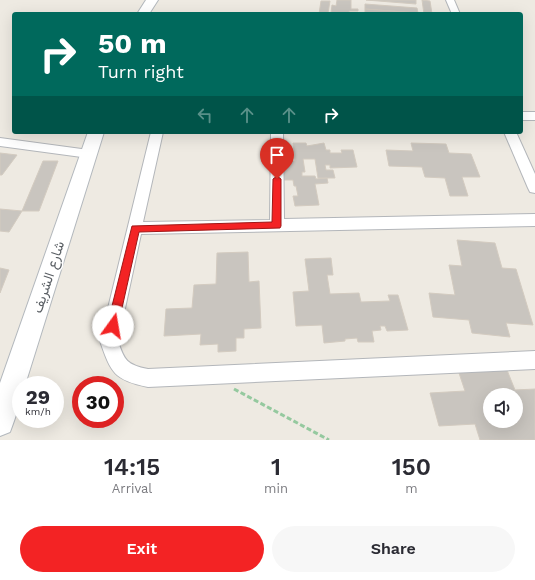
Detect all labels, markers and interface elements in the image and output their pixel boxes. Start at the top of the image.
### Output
text: 50 m [98,27,167,60]
icon: right [32,28,84,80]
text: Turn right [98,61,184,82]
icon: left [194,104,216,126]
icon: ahead [236,104,258,126]
icon: ahead [278,104,300,126]
icon: right [320,104,342,126]
pin [260,138,294,179]
icon: arrive [266,144,288,166]
street label: شارع الشريف [29,239,70,316]
position arrow [92,305,134,347]
speed limit sign: 30 [72,376,124,428]
text: 29 [26,385,50,409]
map controls [483,388,523,428]
button: sound [483,388,523,428]
text: km/h [25,406,51,417]
text: 14:15 [104,453,160,481]
text: 1 [271,453,281,481]
text: 150 [392,453,431,481]
text: Arrival [112,481,152,496]
text: min [264,481,288,496]
text: m [405,481,418,496]
button: Exit [20,526,264,572]
button: Share [272,526,515,572]

